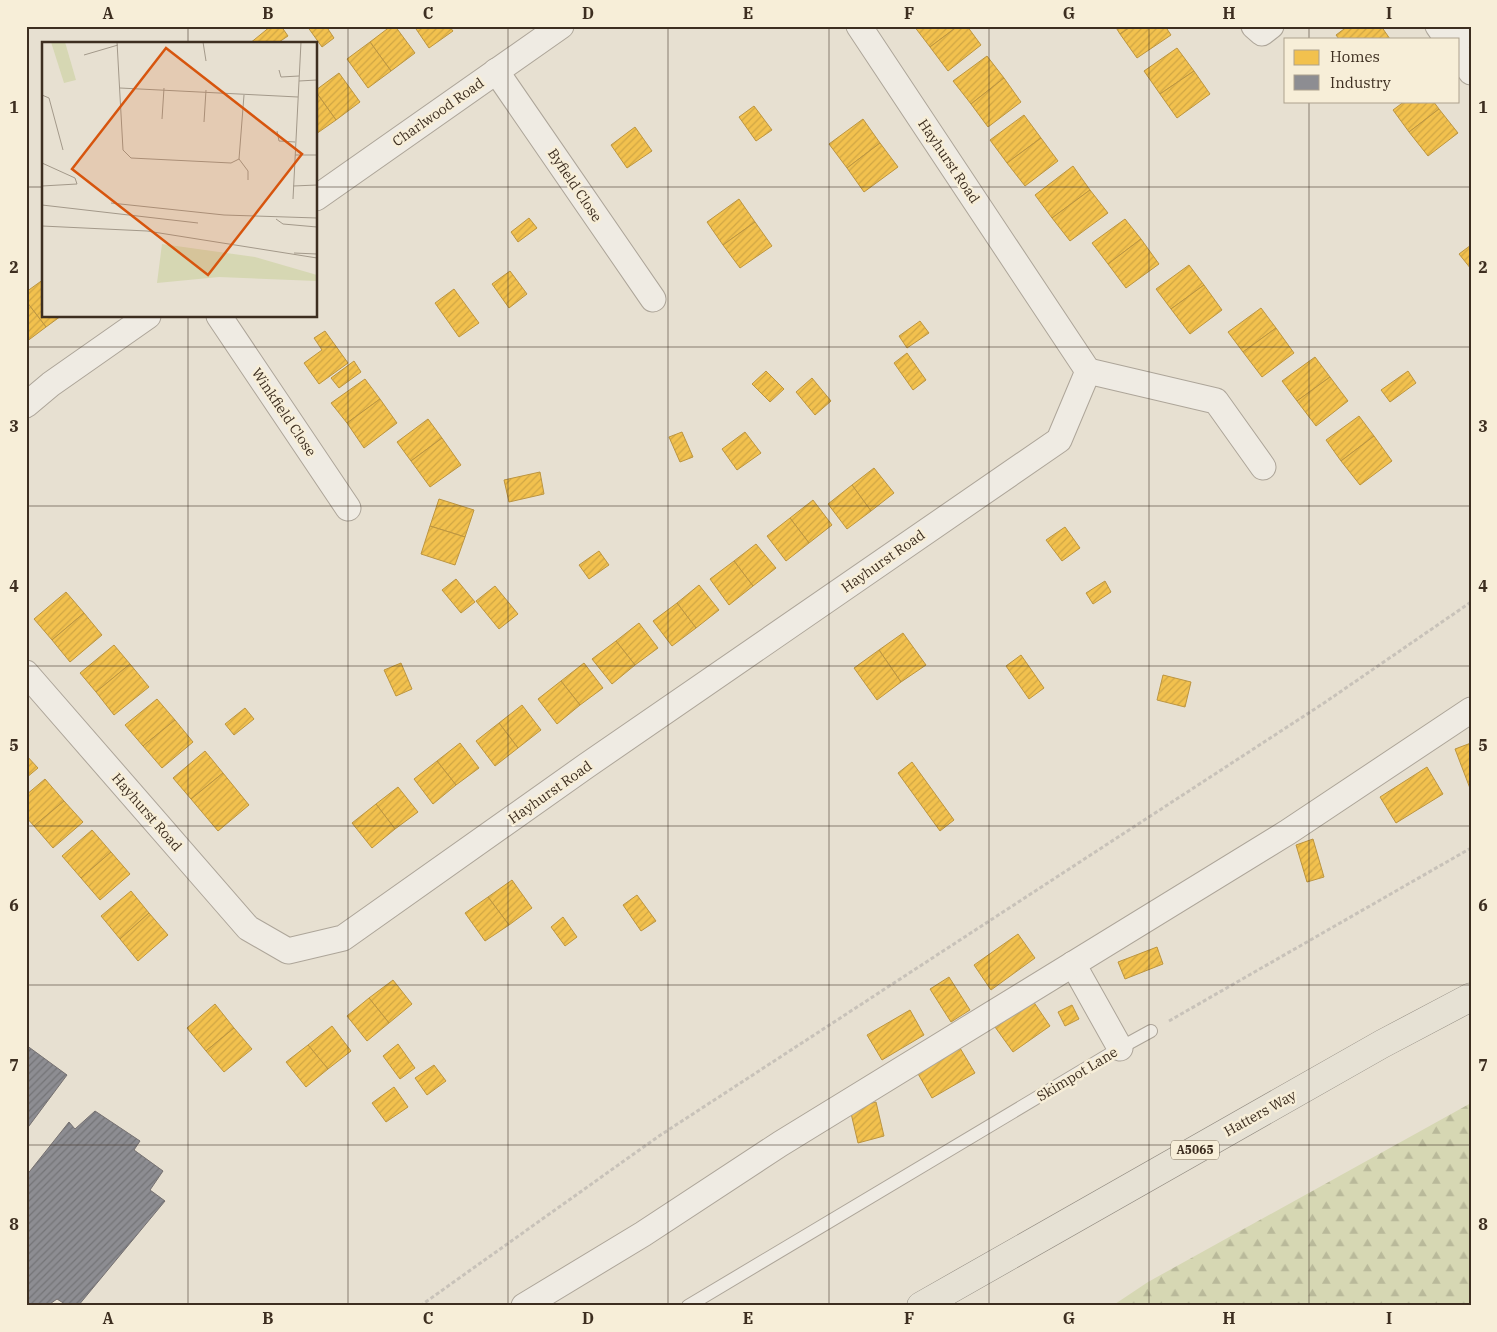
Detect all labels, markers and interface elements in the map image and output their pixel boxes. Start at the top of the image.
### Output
text: A [102,3,114,23]
text: B [262,3,274,23]
text: C [423,3,433,23]
text: D [582,3,594,23]
text: E [743,3,753,23]
text: F [904,3,914,23]
text: G [1063,3,1075,23]
text: H [1223,3,1236,23]
text: I [1386,3,1392,23]
legend [1284,38,1460,102]
inset map [42,42,318,318]
text: Homes [1330,47,1380,66]
street label: Charlwood Road [389,73,488,150]
text: Industry [1330,73,1391,92]
text: 1 [9,97,19,117]
text: 1 [1478,97,1488,117]
street label: Hayhurst Road [914,115,984,207]
street label: Byfield Close [544,145,606,225]
text: 2 [9,257,19,277]
text: 2 [1478,257,1488,277]
street label: Winkfield Close [248,364,320,460]
text: 3 [9,416,19,436]
text: 3 [1478,416,1488,436]
street label: Hayhurst Road [838,525,929,596]
text: 4 [9,576,19,596]
text: 4 [1478,576,1488,596]
text: 5 [9,735,19,755]
text: 5 [1478,735,1488,755]
street label: Hayhurst Road [505,756,596,827]
street label: Hayhurst Road [108,769,186,855]
text: 6 [9,895,19,915]
text: 6 [1478,895,1488,915]
street label: Skimpot Lane [1033,1043,1121,1105]
text: 7 [9,1055,19,1075]
text: 7 [1478,1055,1488,1075]
street label: Hatters Way [1221,1086,1300,1140]
road number: A5065 [1171,1140,1219,1160]
text: 8 [9,1214,19,1234]
text: 8 [1478,1214,1488,1234]
text: A [102,1308,114,1328]
text: B [262,1308,274,1328]
text: C [423,1308,433,1328]
text: D [582,1308,594,1328]
text: E [743,1308,753,1328]
text: F [904,1308,914,1328]
text: G [1063,1308,1075,1328]
text: H [1223,1308,1236,1328]
text: I [1386,1308,1392,1328]

